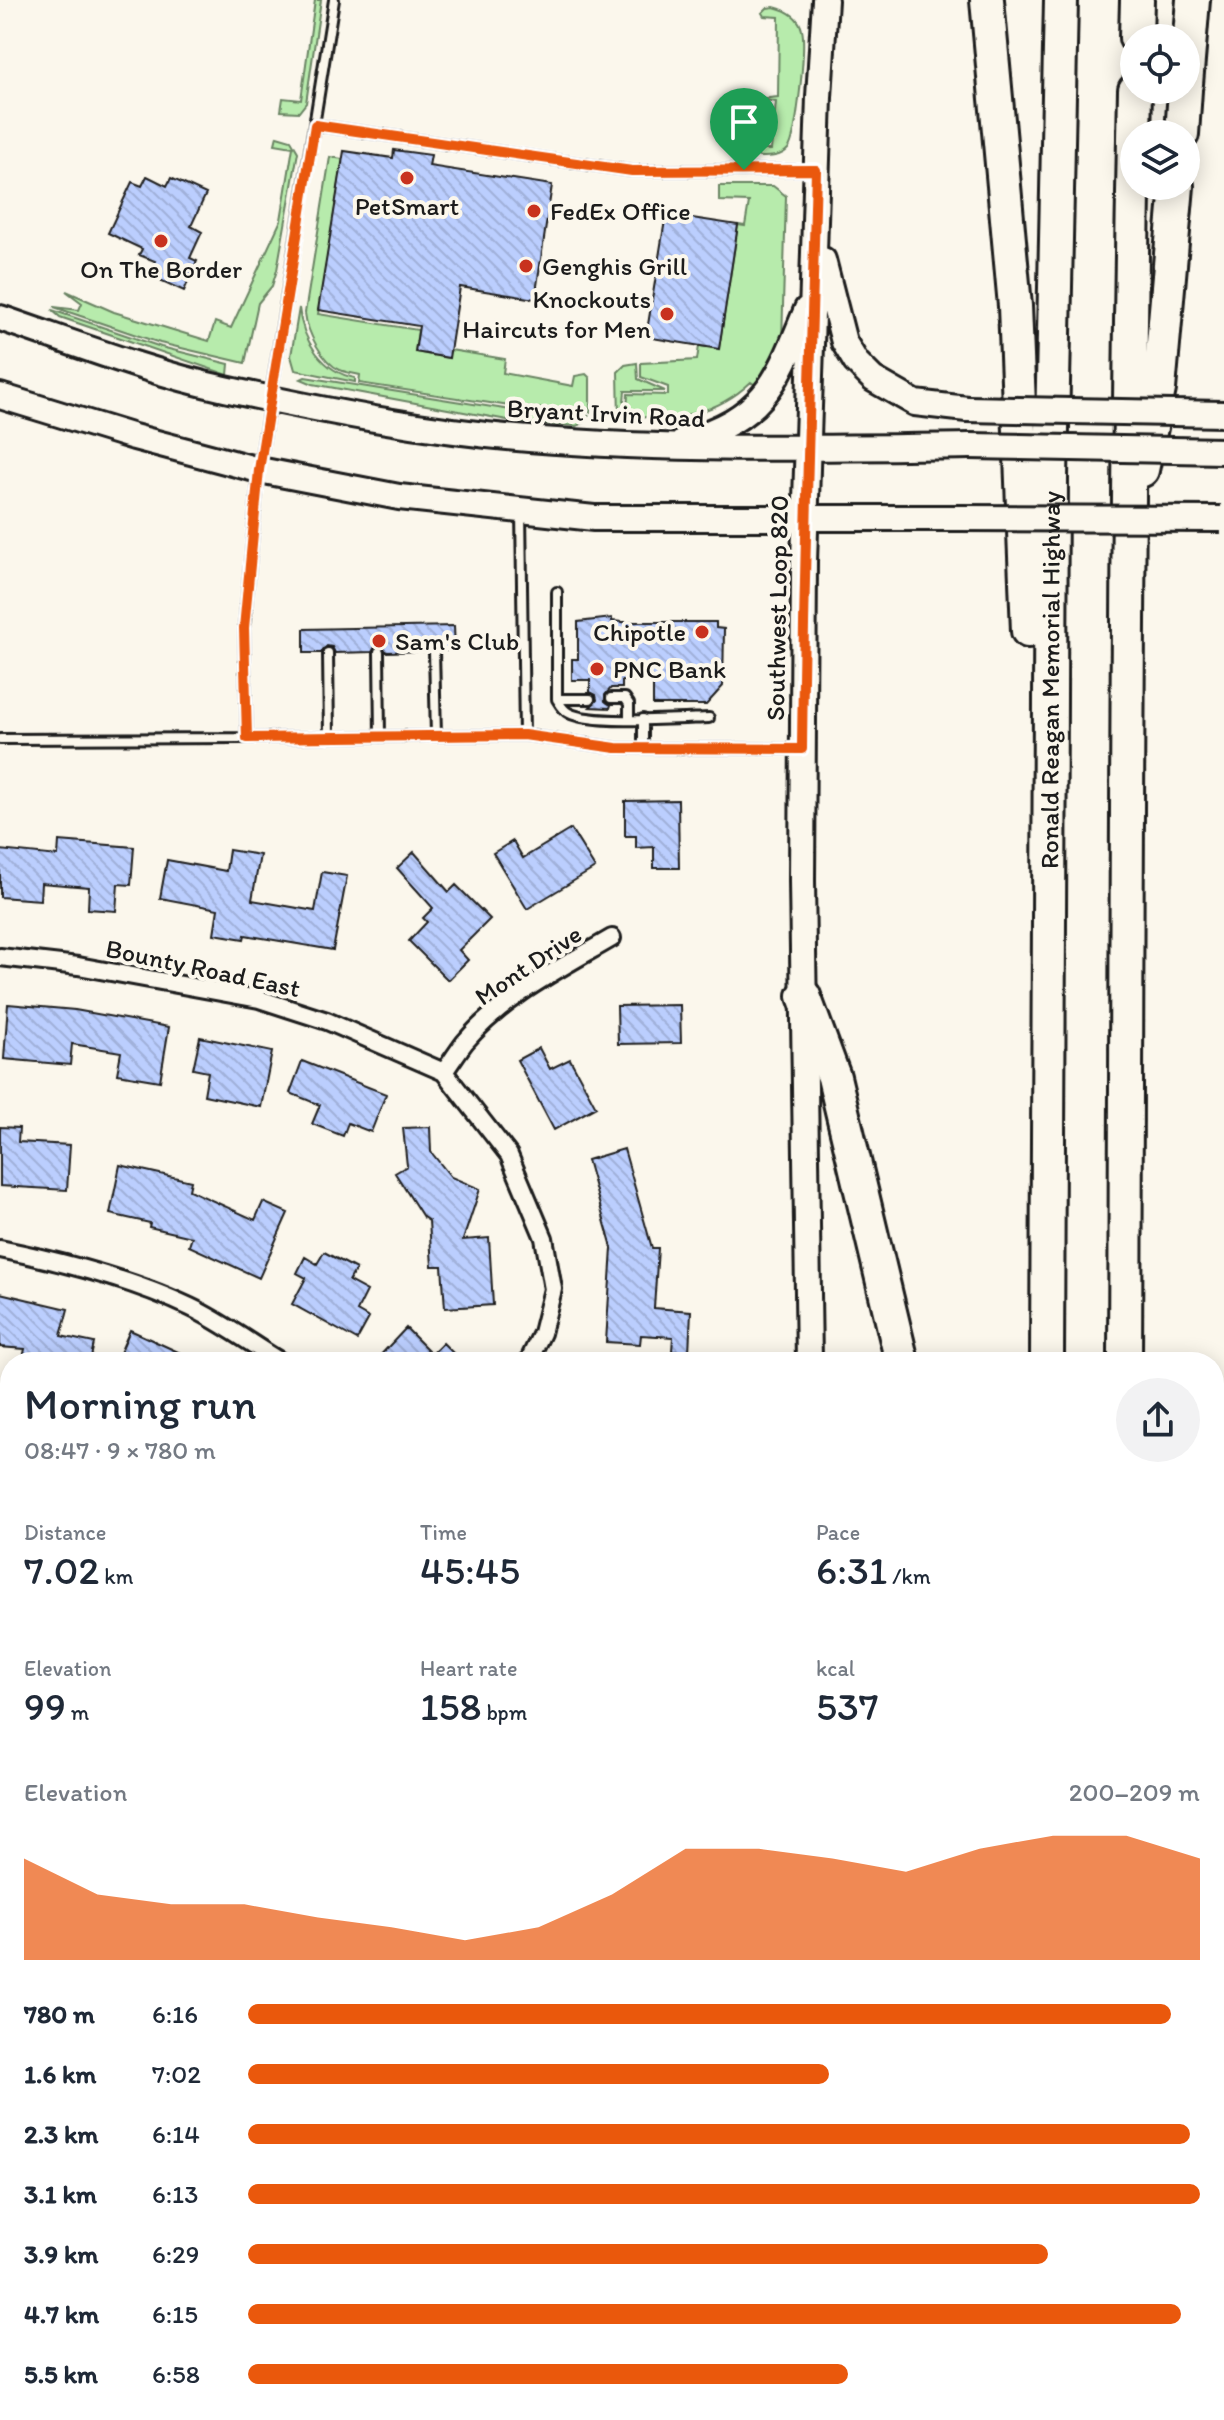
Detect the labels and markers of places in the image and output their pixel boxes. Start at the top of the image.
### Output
pin [710,88,778,170]
marker: PetSmart [398,169,416,187]
place label: PetSmart [355,190,460,222]
place label: FedEx Office [550,195,691,227]
marker: FedEx Office [525,202,543,220]
marker: On The Border [152,232,170,250]
place label: Genghis Grill [542,250,687,282]
place label: On The Border [80,253,242,285]
marker: Genghis Grill [517,257,535,275]
place label: Knockouts Haircuts for Men [462,283,651,345]
marker: Knockouts Haircuts for Men [658,305,676,323]
place label: Chipotle [593,616,686,648]
marker: Chipotle [693,623,711,641]
place label: Sam's Club [395,625,519,657]
marker: Sam's Club [370,632,388,650]
place label: PNC Bank [613,653,726,685]
marker: PNC Bank [588,660,606,678]

